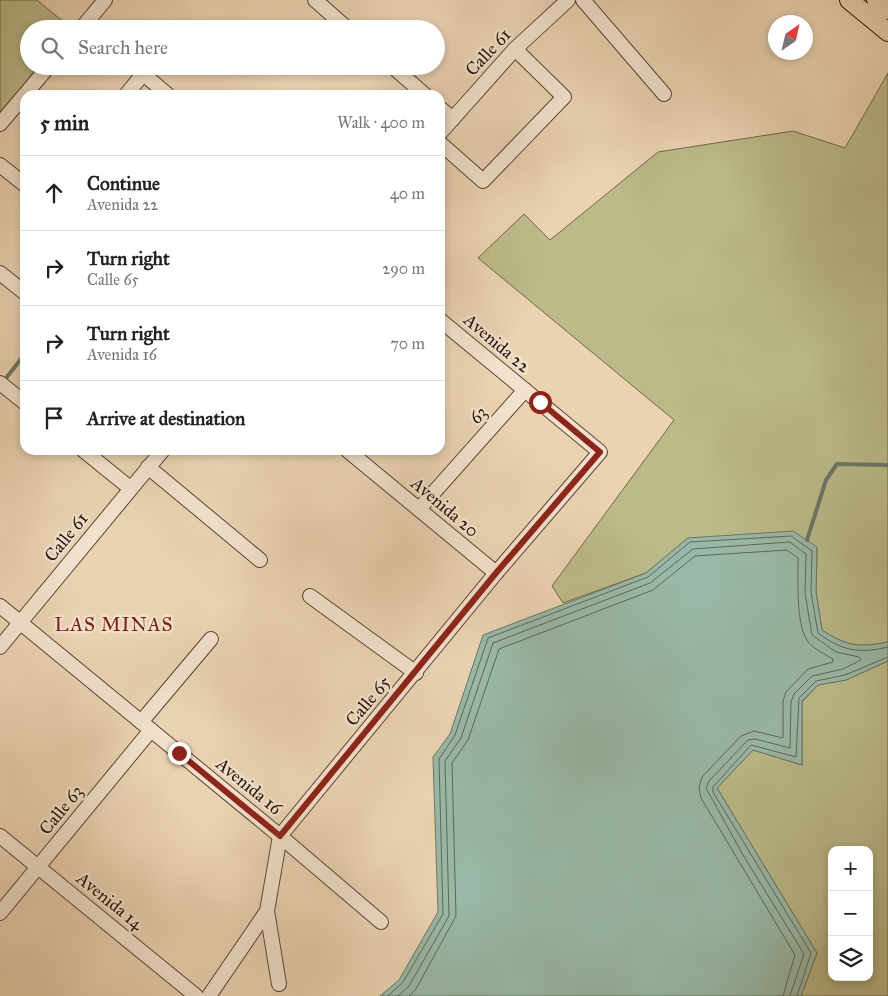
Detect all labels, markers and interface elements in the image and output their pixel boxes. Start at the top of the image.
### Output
north arrow [768,15,813,60]
search box [20,20,445,75]
street label: Calle 61 [460,24,516,80]
icon: search [38,34,66,62]
text: Search here [78,36,168,59]
text: 5 min [40,110,89,136]
text: Walk · 400 m [337,113,425,132]
text: Continue [87,172,160,195]
icon: ahead [40,179,68,207]
text: 40 m [390,184,425,203]
text: Avenida 22 [87,195,158,214]
text: Turn right [87,247,170,270]
icon: right [40,254,68,282]
text: 290 m [382,259,425,278]
text: Calle 65 [87,270,139,289]
street label: Avenida 22 [458,308,535,377]
text: Turn right [87,322,170,345]
icon: right [40,329,68,357]
text: 70 m [390,334,425,353]
text: Avenida 16 [87,345,157,364]
route start [529,391,552,414]
street label: 63 [464,402,492,428]
icon: arrive [40,404,68,432]
text: Arrive at destination [87,407,245,430]
street label: Avenida 20 [406,472,483,542]
street label: Calle 61 [39,508,93,566]
district label: LAS MINAS [55,613,173,636]
street label: Calle 65 [341,671,396,730]
route end [168,742,191,765]
street label: Avenida 16 [211,752,287,820]
street label: Calle 63 [34,781,88,839]
map controls [828,846,873,981]
button: + [828,846,873,891]
street label: Avenida 14 [71,867,149,935]
button: − [828,891,873,936]
button: layers [828,936,873,981]

